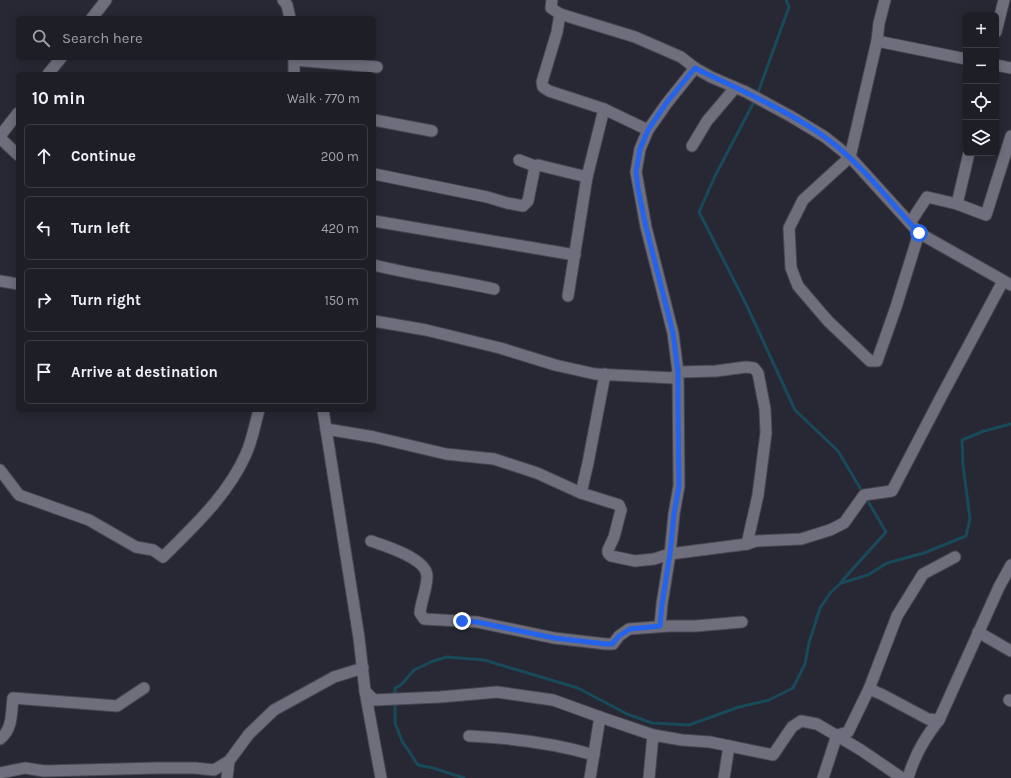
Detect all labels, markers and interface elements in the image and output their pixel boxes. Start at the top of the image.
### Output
map controls [963,12,999,156]
button: + [963,12,999,48]
search box [16,16,376,60]
icon: search [30,27,52,49]
text: Search here [62,29,143,47]
button: − [963,48,999,84]
button: locate [963,84,999,120]
text: 10 min [32,88,85,108]
text: Walk · 770 m [287,91,360,106]
button: layers [963,120,999,156]
icon: ahead [33,145,55,167]
text: Continue [71,147,136,165]
text: 200 m [321,149,359,164]
icon: left [33,217,55,239]
text: Turn left [71,219,130,237]
text: 420 m [321,221,359,236]
route start [910,224,928,242]
icon: right [33,289,55,311]
text: Turn right [71,291,141,309]
text: 150 m [324,293,359,308]
icon: arrive [33,361,55,383]
text: Arrive at destination [71,363,218,381]
route end [453,612,471,630]

